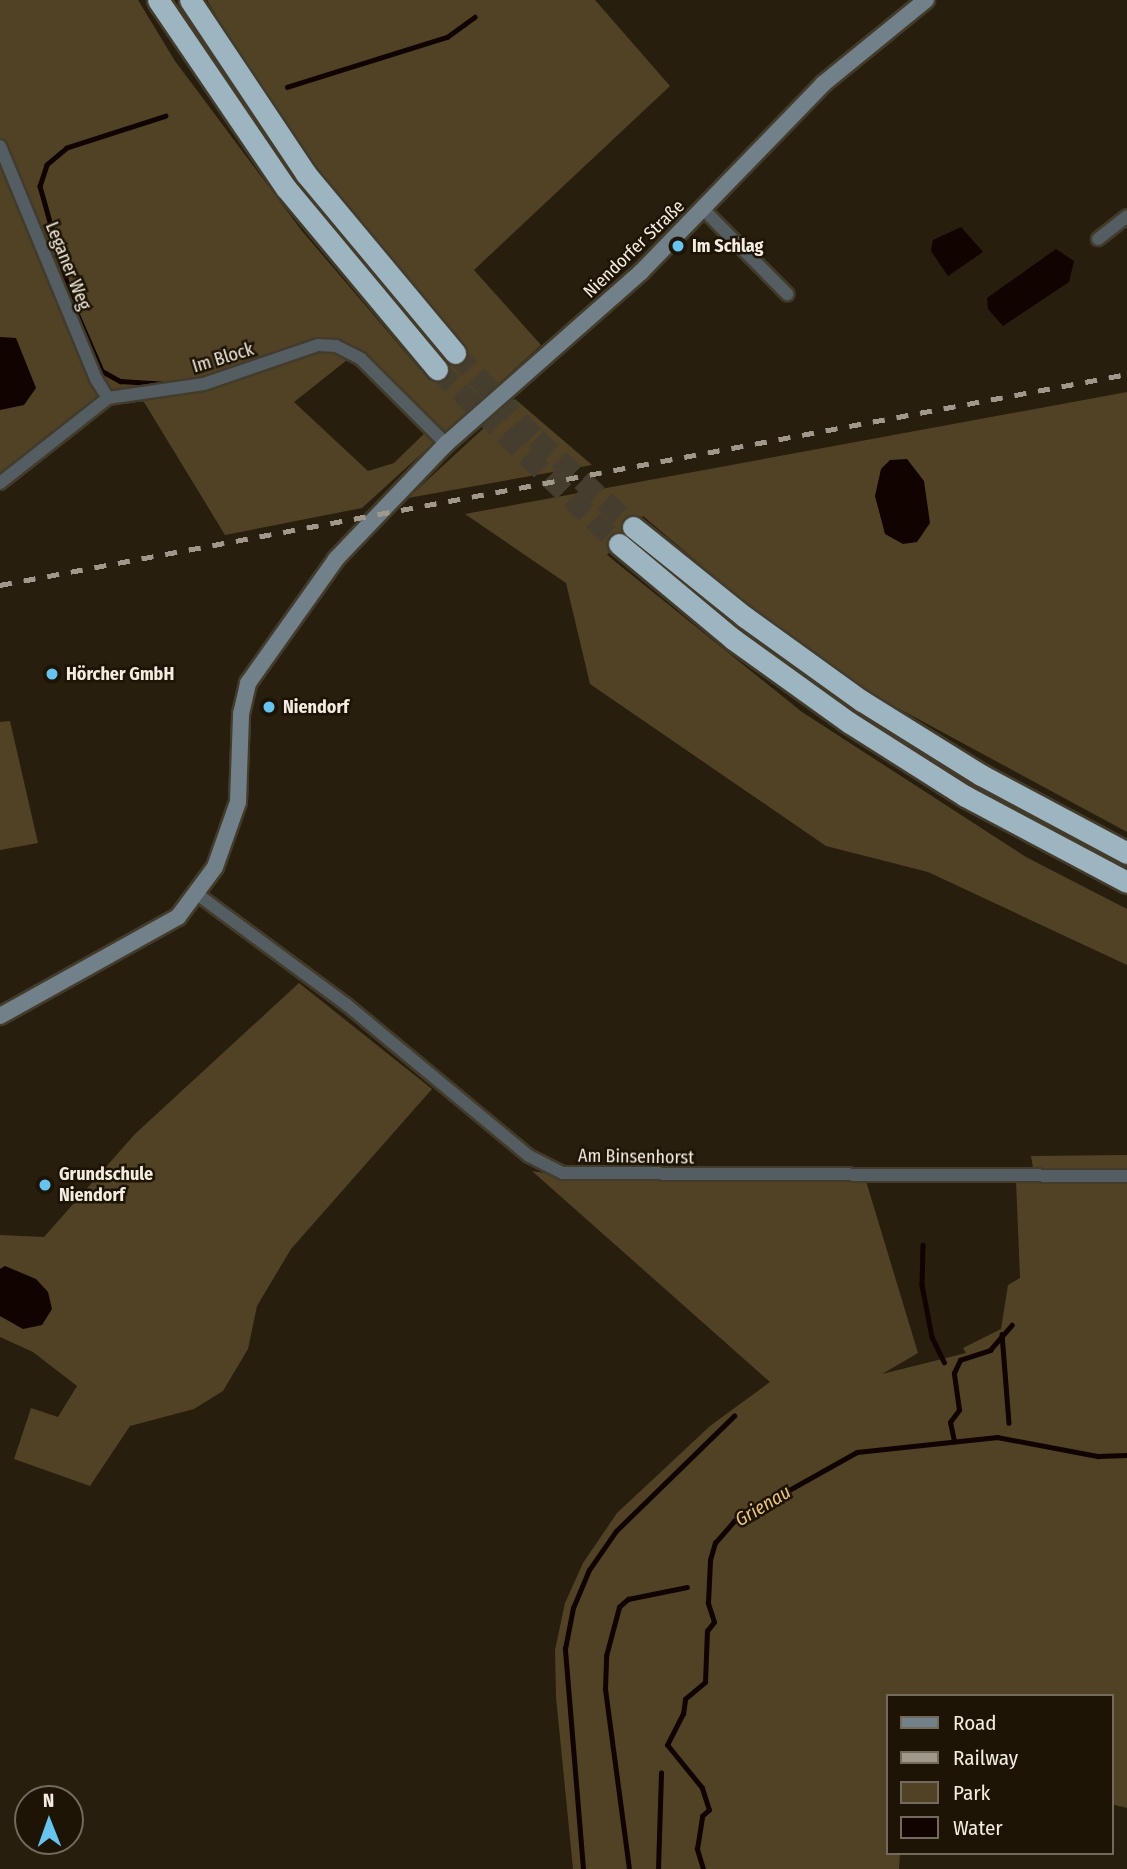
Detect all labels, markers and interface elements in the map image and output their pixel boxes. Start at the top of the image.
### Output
street label: Niendorfer Straße [579,195,689,303]
street label: Leganer Weg [41,219,95,313]
place label: Im Schlag [692,235,763,257]
marker: Im Schlag [670,238,686,254]
street label: Im Block [190,338,256,378]
place label: Hörcher GmbH [66,663,174,685]
marker: Hörcher GmbH [44,666,60,682]
place label: Niendorf [283,696,349,718]
marker: Niendorf [261,699,277,715]
street label: Am Binsenhorst [578,1145,694,1169]
place label: Grundschule Niendorf [59,1164,153,1206]
marker: Grundschule Niendorf [37,1177,53,1193]
water label: Grienau [731,1481,795,1531]
legend [886,1694,1113,1855]
text: Road [953,1710,997,1736]
text: Railway [953,1745,1018,1771]
text: Park [953,1780,990,1806]
north arrow [14,1785,84,1855]
text: N [43,1789,55,1812]
text: Water [953,1815,1003,1841]

